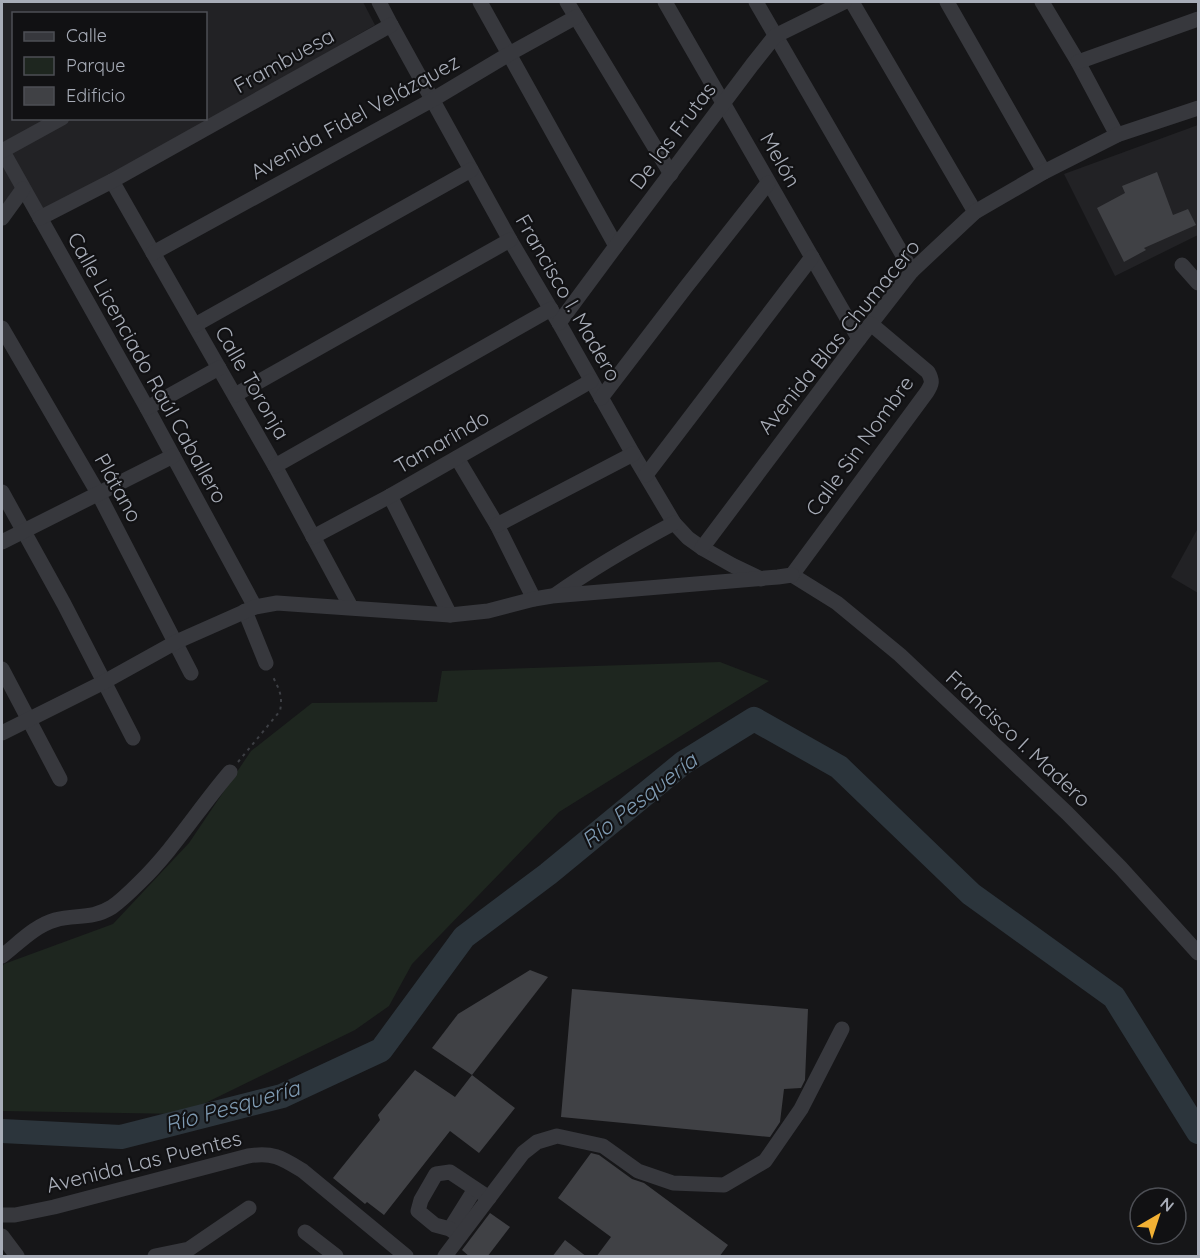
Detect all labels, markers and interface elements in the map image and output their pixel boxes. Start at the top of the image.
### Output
legend [12,12,207,120]
street label: Frambuesa [229,22,338,98]
text: Calle [66,24,107,47]
street label: Avenida Fidel Velázquez [246,48,463,184]
text: Parque [66,54,125,77]
street label: De las Frutas [623,77,721,194]
text: Edificio [66,84,125,107]
street label: Melón [755,127,807,192]
street label: Francisco I. Madero [510,209,627,386]
street label: Calle Licenciado Raúl Caballero [62,227,233,508]
street label: Avenida Blas Chumacero [752,234,925,439]
street label: Calle Toronja [210,321,296,444]
street label: Calle Sin Nombre [800,370,919,521]
street label: Tamarindo [389,404,494,479]
street label: Plátano [89,449,148,527]
street label: Francisco I. Madero [941,664,1097,812]
water label: Río Pesquería [576,745,704,854]
water label: Río Pesquería [161,1073,304,1139]
street label: Avenida Las Puentes [43,1124,244,1198]
north arrow [1128,1186,1188,1246]
text: N [1157,1193,1178,1216]

